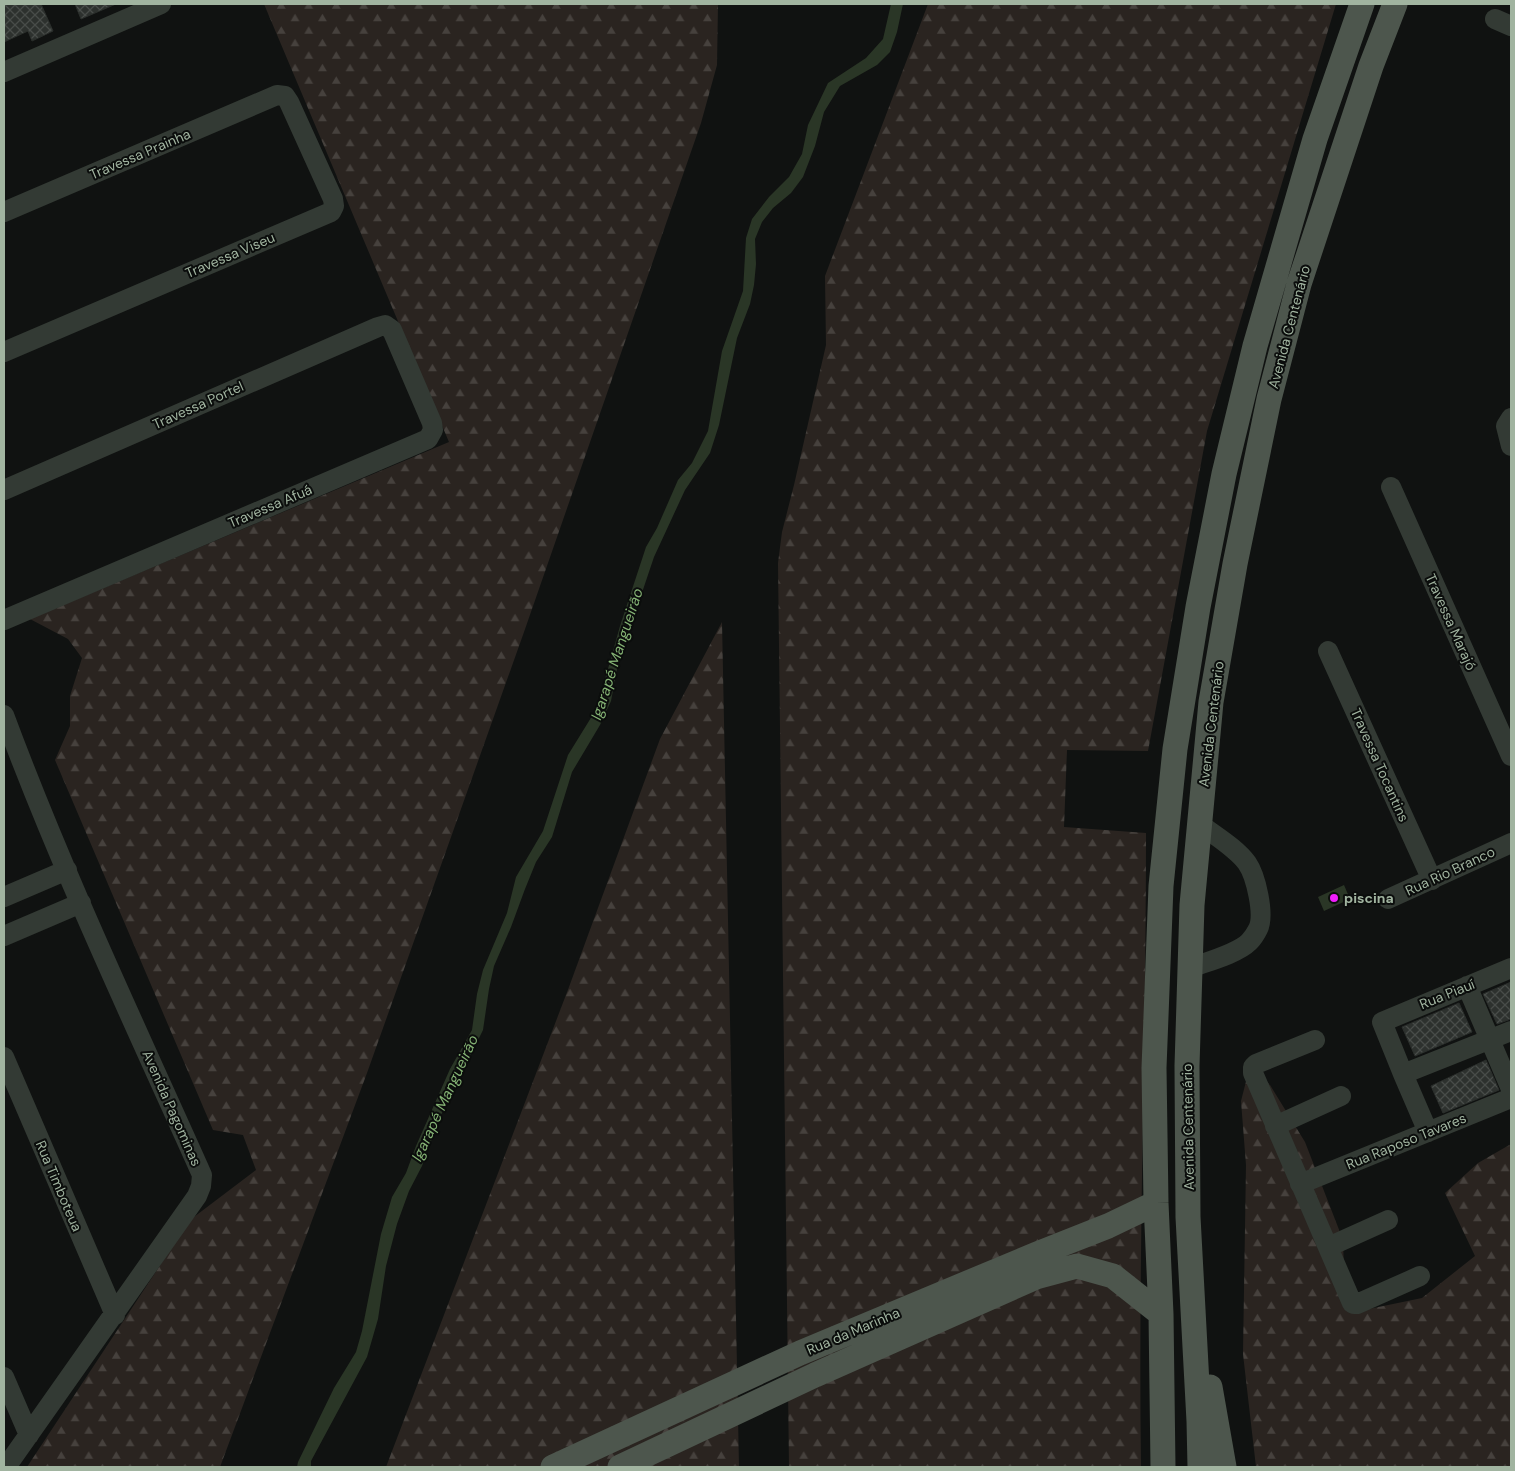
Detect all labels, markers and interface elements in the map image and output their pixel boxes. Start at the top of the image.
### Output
street label: Travessa Prainha [87,125,193,183]
street label: Travessa Viseu [182,228,278,282]
street label: Avenida Centenário [1264,263,1314,391]
street label: Travessa Portel [150,377,246,433]
street label: Travessa Afuá [225,480,315,532]
street label: Travessa Marajó [1422,571,1480,673]
water label: Igarapé Mangueirão [586,585,648,722]
street label: Avenida Centenário [1194,660,1228,788]
street label: Travessa Tocantins [1347,705,1413,825]
street label: Rua Rio Branco [1402,842,1498,900]
place label: piscina [1344,889,1394,907]
marker: piscina [1328,892,1340,904]
street label: Rua Piauí [1417,974,1478,1013]
water label: Igarapé Mangueirão [407,1031,483,1165]
street label: Avenida Pagominas [138,1047,206,1169]
street label: Avenida Centenário [1178,1063,1198,1191]
street label: Rua Raposo Tavares [1343,1109,1469,1173]
street label: Rua Timboteua [32,1138,86,1234]
street label: Rua da Marinha [804,1303,902,1359]

